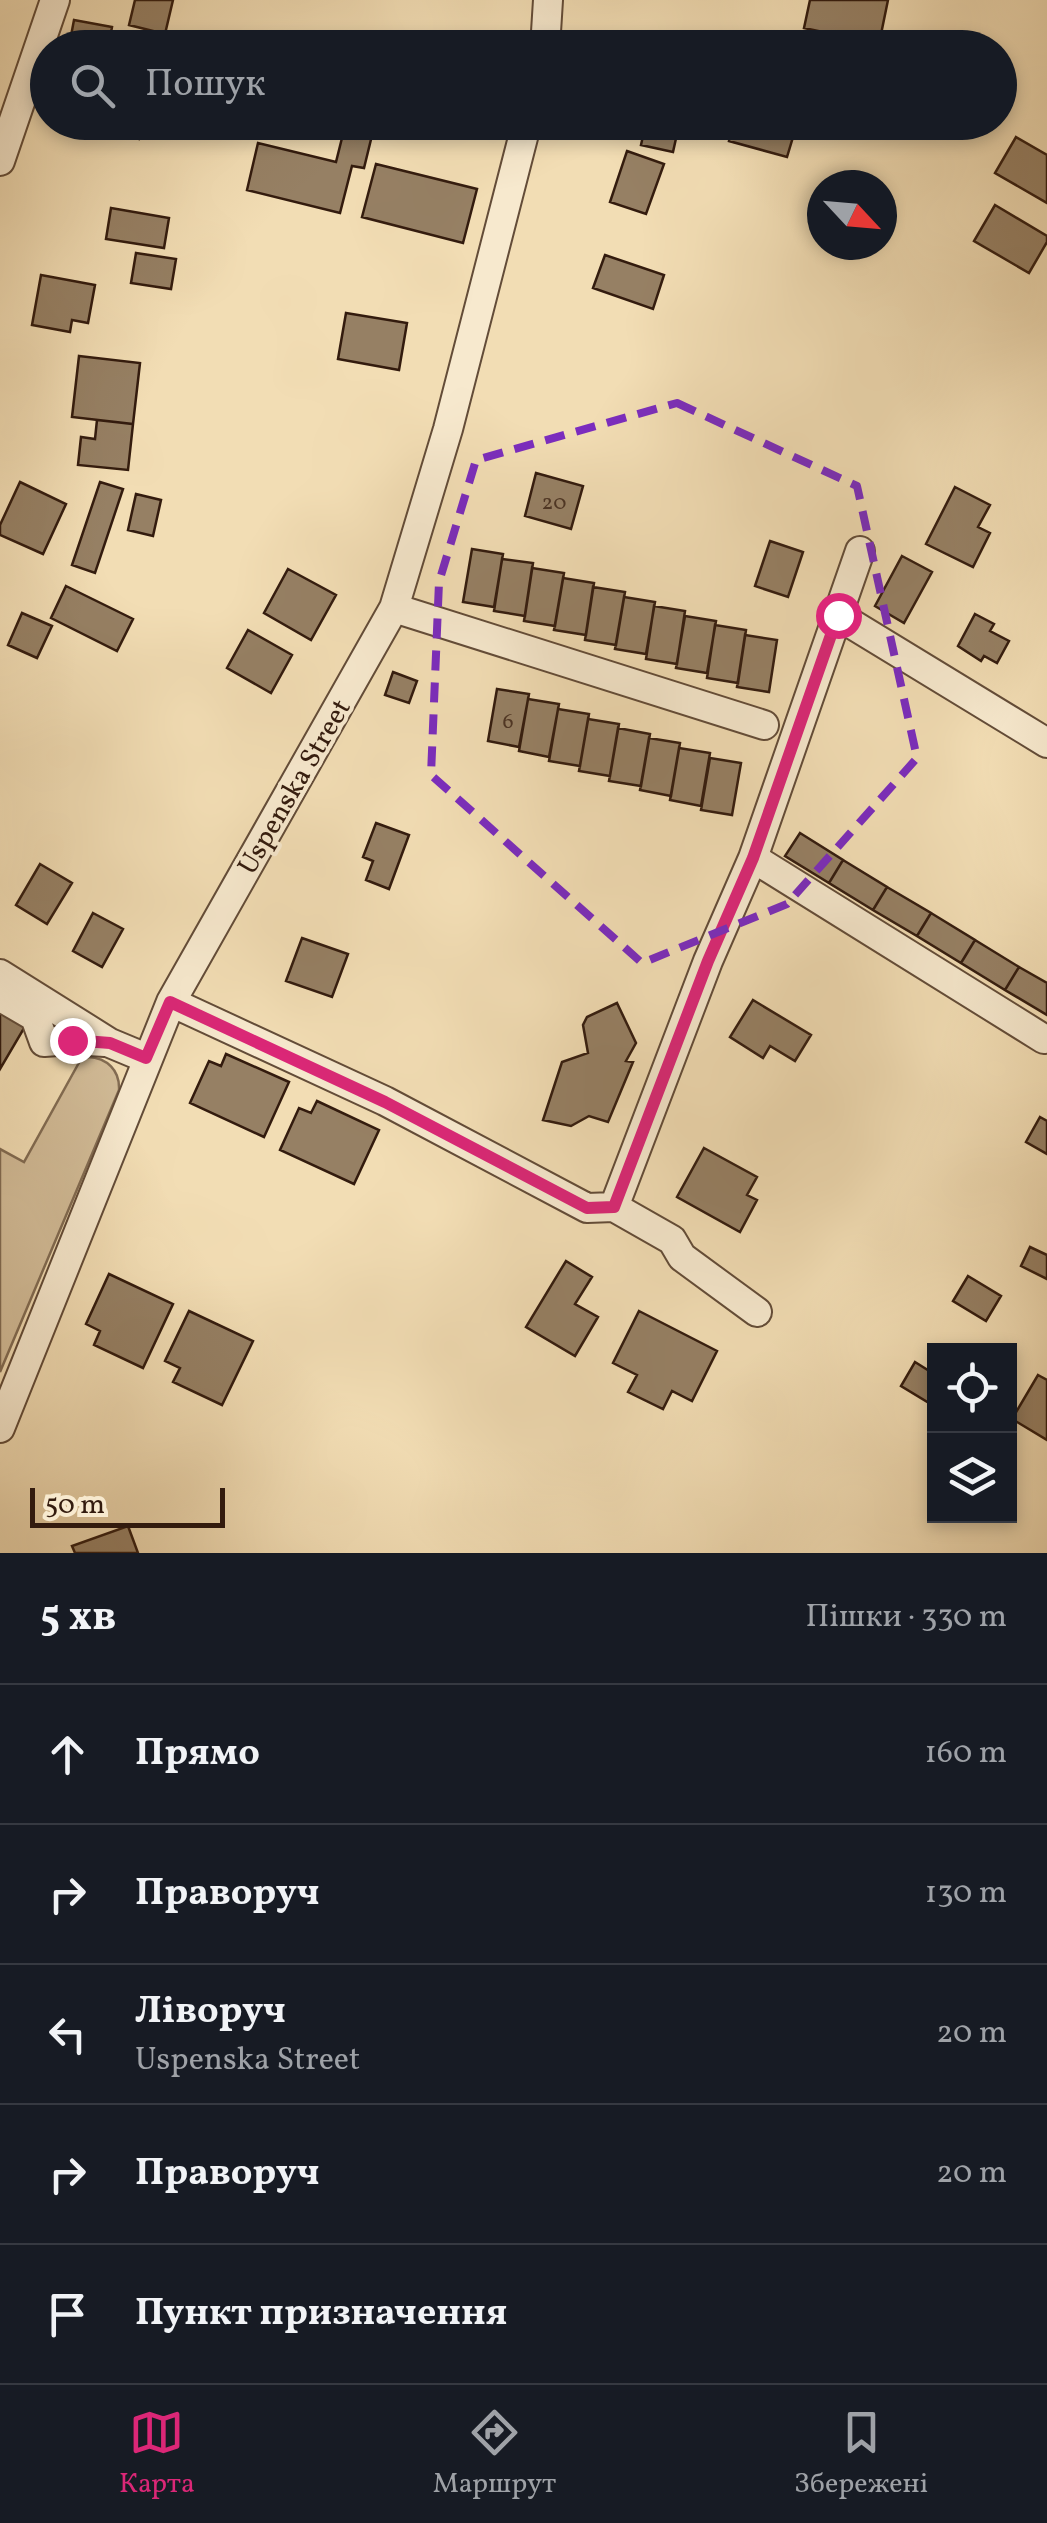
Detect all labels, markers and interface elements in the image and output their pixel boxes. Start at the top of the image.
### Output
search box [30,30,1017,140]
icon: search [65,58,120,113]
text: Пошук [145,59,265,112]
north arrow [807,170,897,260]
house number: 20 [542,488,566,519]
route start [816,593,862,639]
street label: Uspenska Street [229,692,361,882]
house number: 6 [502,707,514,738]
route end [50,1018,96,1064]
map controls [927,1343,1017,1523]
button: locate [927,1343,1017,1433]
button: layers [927,1433,1017,1523]
scale bar [30,1483,225,1528]
text: 50 m [45,1486,105,1525]
text: 5 хв [40,1589,116,1648]
text: Пішки · 330 m [805,1596,1007,1640]
icon: ahead [40,1727,95,1782]
text: Прямо [135,1728,260,1781]
text: 160 m [924,1732,1007,1776]
icon: right [40,1867,95,1922]
text: Праворуч [135,1868,320,1921]
text: 130 m [925,1872,1007,1916]
text: Ліворуч [135,1986,286,2039]
icon: left [40,2007,95,2062]
text: 20 m [936,2012,1007,2056]
text: Uspenska Street [135,2039,360,2083]
icon: right [40,2147,95,2202]
text: Праворуч [135,2148,320,2201]
text: 20 m [936,2152,1007,2196]
icon: arrive [40,2287,95,2342]
text: Пункт призначення [135,2288,507,2341]
tab: Карта [119,2405,195,2504]
tab: Маршрут [433,2405,556,2504]
tab: Збережені [794,2405,928,2504]

